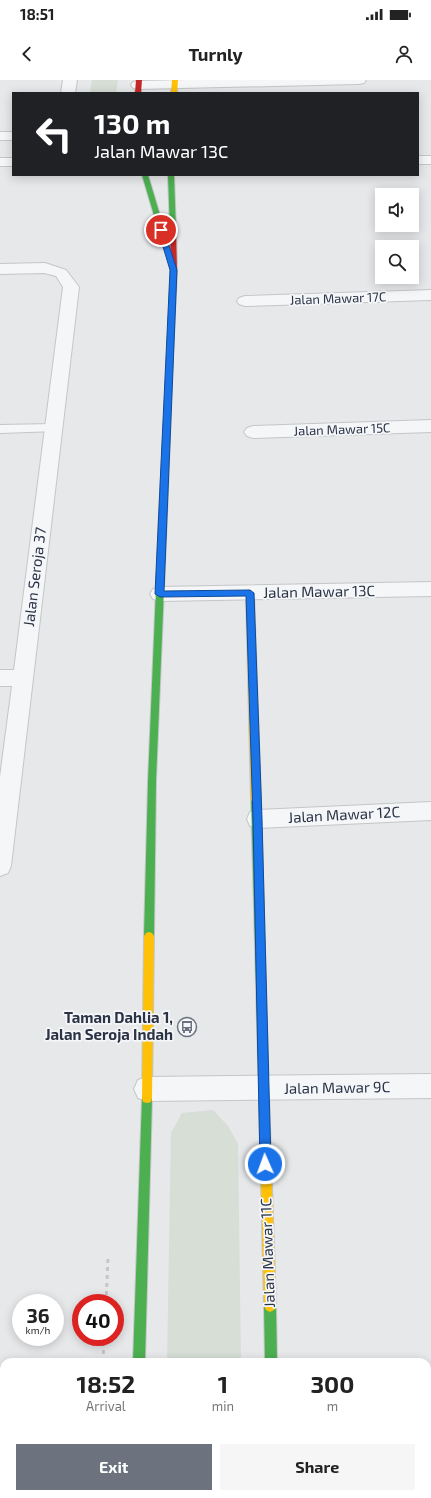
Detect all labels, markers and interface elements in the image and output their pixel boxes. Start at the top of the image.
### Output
text: 18:51 [20,5,54,23]
icon: back [16,43,38,65]
text: Turnly [188,43,243,65]
icon: person [393,43,415,65]
text: 130 m [94,106,170,140]
icon: left [28,108,80,160]
text: Jalan Mawar 13C [94,140,228,162]
map controls [375,188,419,284]
button: sound [375,188,419,232]
pin [144,213,178,247]
icon: arrive [150,219,172,241]
button: search [375,240,419,284]
street label: Jalan Mawar 17C [290,288,386,308]
street label: Jalan Mawar 15C [293,419,391,439]
street label: Jalan Seroja 37 [19,526,50,628]
street label: Jalan Mawar 13C [263,581,376,601]
street label: Jalan Mawar 12C [288,802,401,826]
place label: Taman Dahlia 1, Jalan Seroja Indah [45,1008,173,1043]
bus stop icon: Taman Dahlia 1, Jalan Seroja Indah [176,1016,198,1038]
street label: Jalan Mawar 9C [284,1077,391,1097]
position arrow [244,1143,286,1185]
street label: Jalan Mawar 11C [256,1198,278,1308]
speed limit sign: 40 [72,1294,124,1346]
text: 36 [26,1303,50,1327]
text: km/h [26,1324,50,1336]
text: 18:52 [77,1369,135,1398]
text: 1 [218,1369,228,1398]
text: 300 [311,1369,354,1398]
text: Arrival [86,1398,126,1414]
text: min [212,1398,234,1414]
text: m [327,1398,338,1414]
button: Exit [16,1444,212,1490]
button: Share [220,1444,415,1490]

